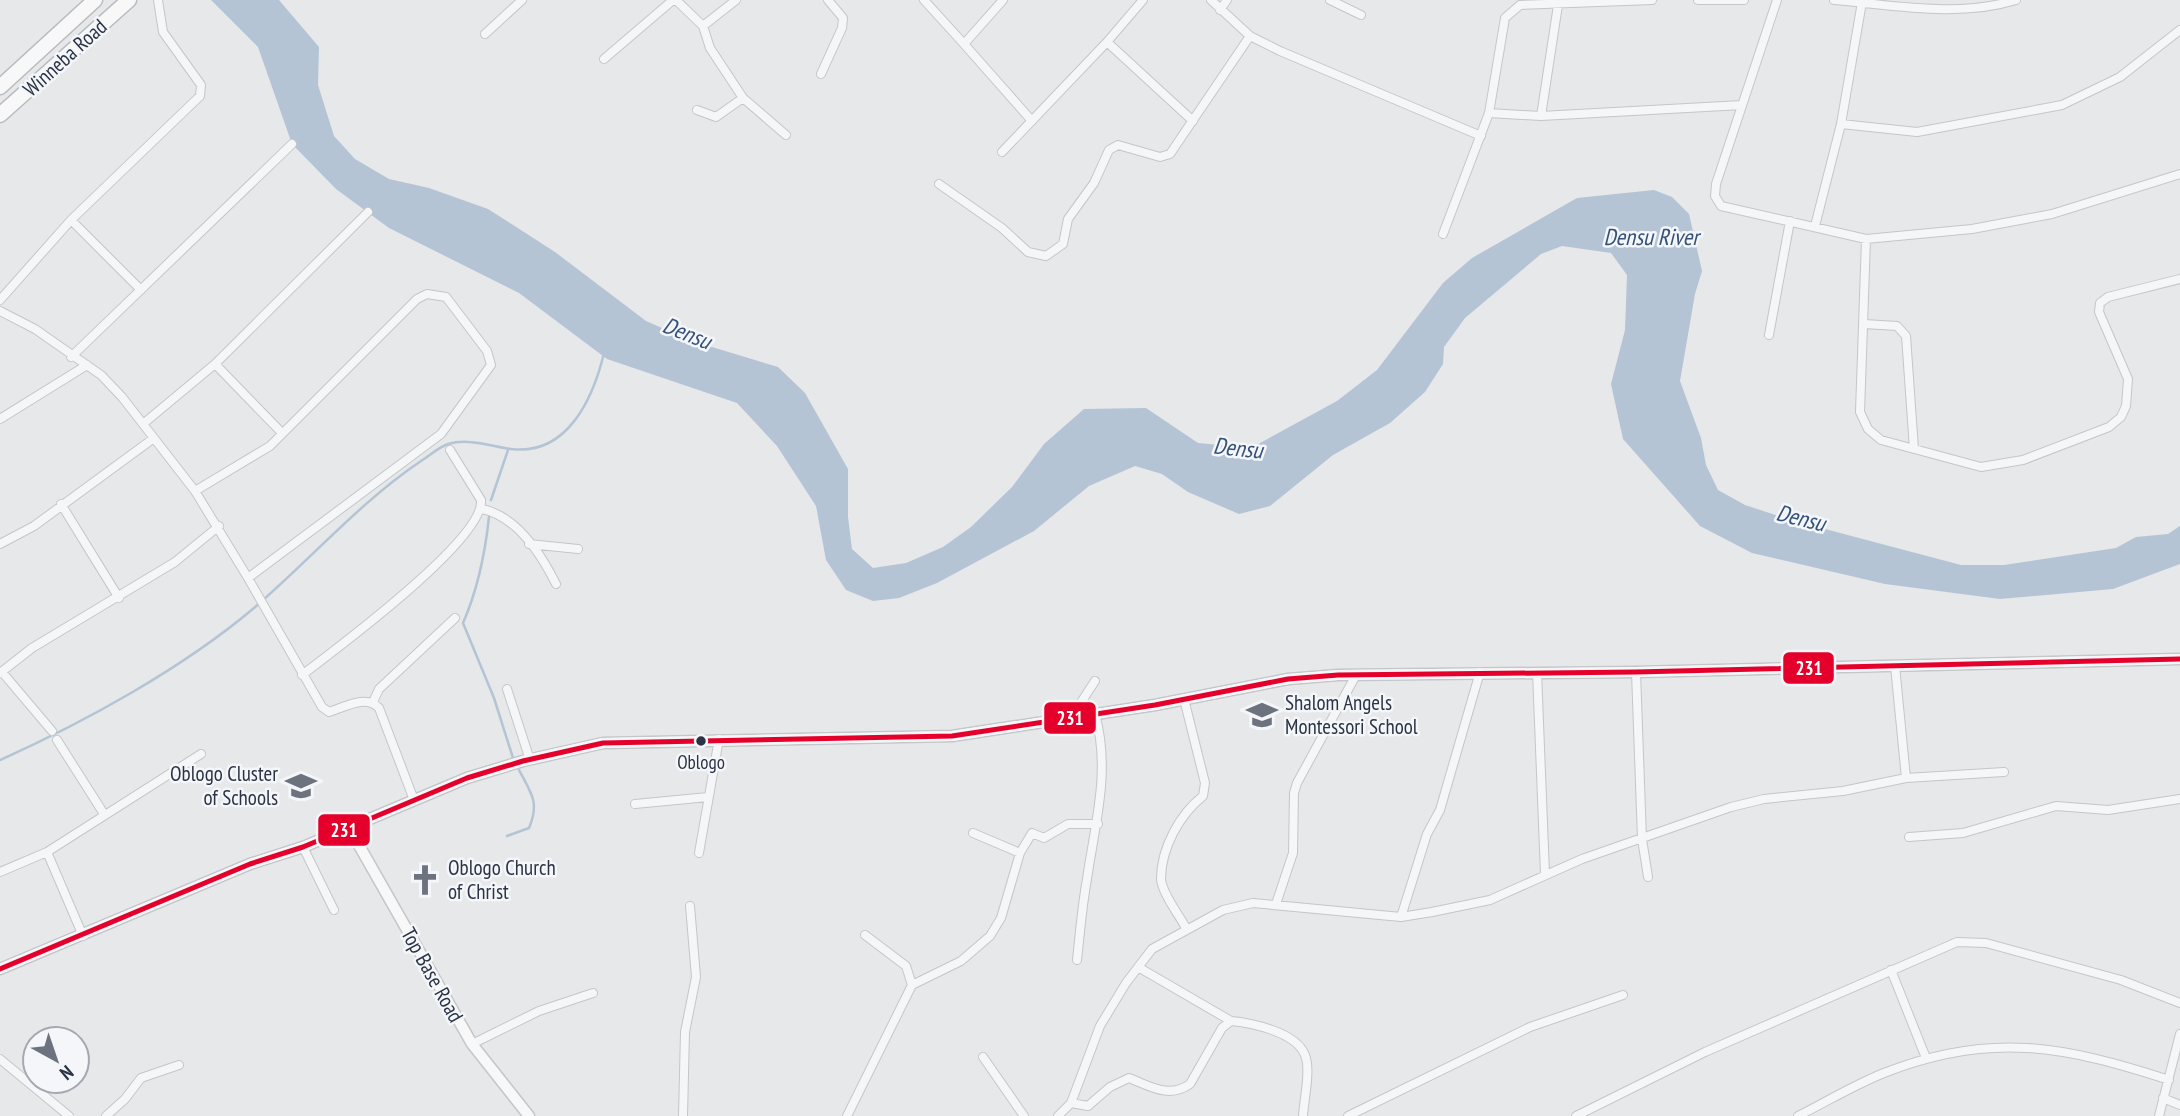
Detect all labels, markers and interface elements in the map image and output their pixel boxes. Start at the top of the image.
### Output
street label: Winneba Road [17,13,112,102]
water label: Densu River [1603,222,1702,251]
water label: Densu [659,310,717,356]
water label: Densu [1212,430,1266,465]
water label: Densu [1774,497,1831,538]
line badge: 231 [1782,651,1835,685]
text: 231 [1795,656,1823,680]
place label: Shalom Angels Montessori School [1285,689,1418,740]
school or university icon: Shalom Angels Montessori School [1245,698,1279,732]
line badge: 231 [1043,701,1097,735]
text: 231 [1056,706,1084,730]
marker: Oblogo [694,734,708,748]
place label: Oblogo [677,750,725,774]
place label: Oblogo Cluster of Schools [170,760,278,811]
school or university icon: Oblogo Cluster of Schools [284,769,318,803]
line badge: 231 [317,813,371,847]
text: 231 [330,818,358,842]
place label: Oblogo Church of Christ [448,854,556,905]
church icon: Oblogo Church of Christ [408,863,442,897]
street label: Top Base Road [395,923,470,1027]
north arrow [21,1025,91,1095]
text: N [55,1061,79,1086]

